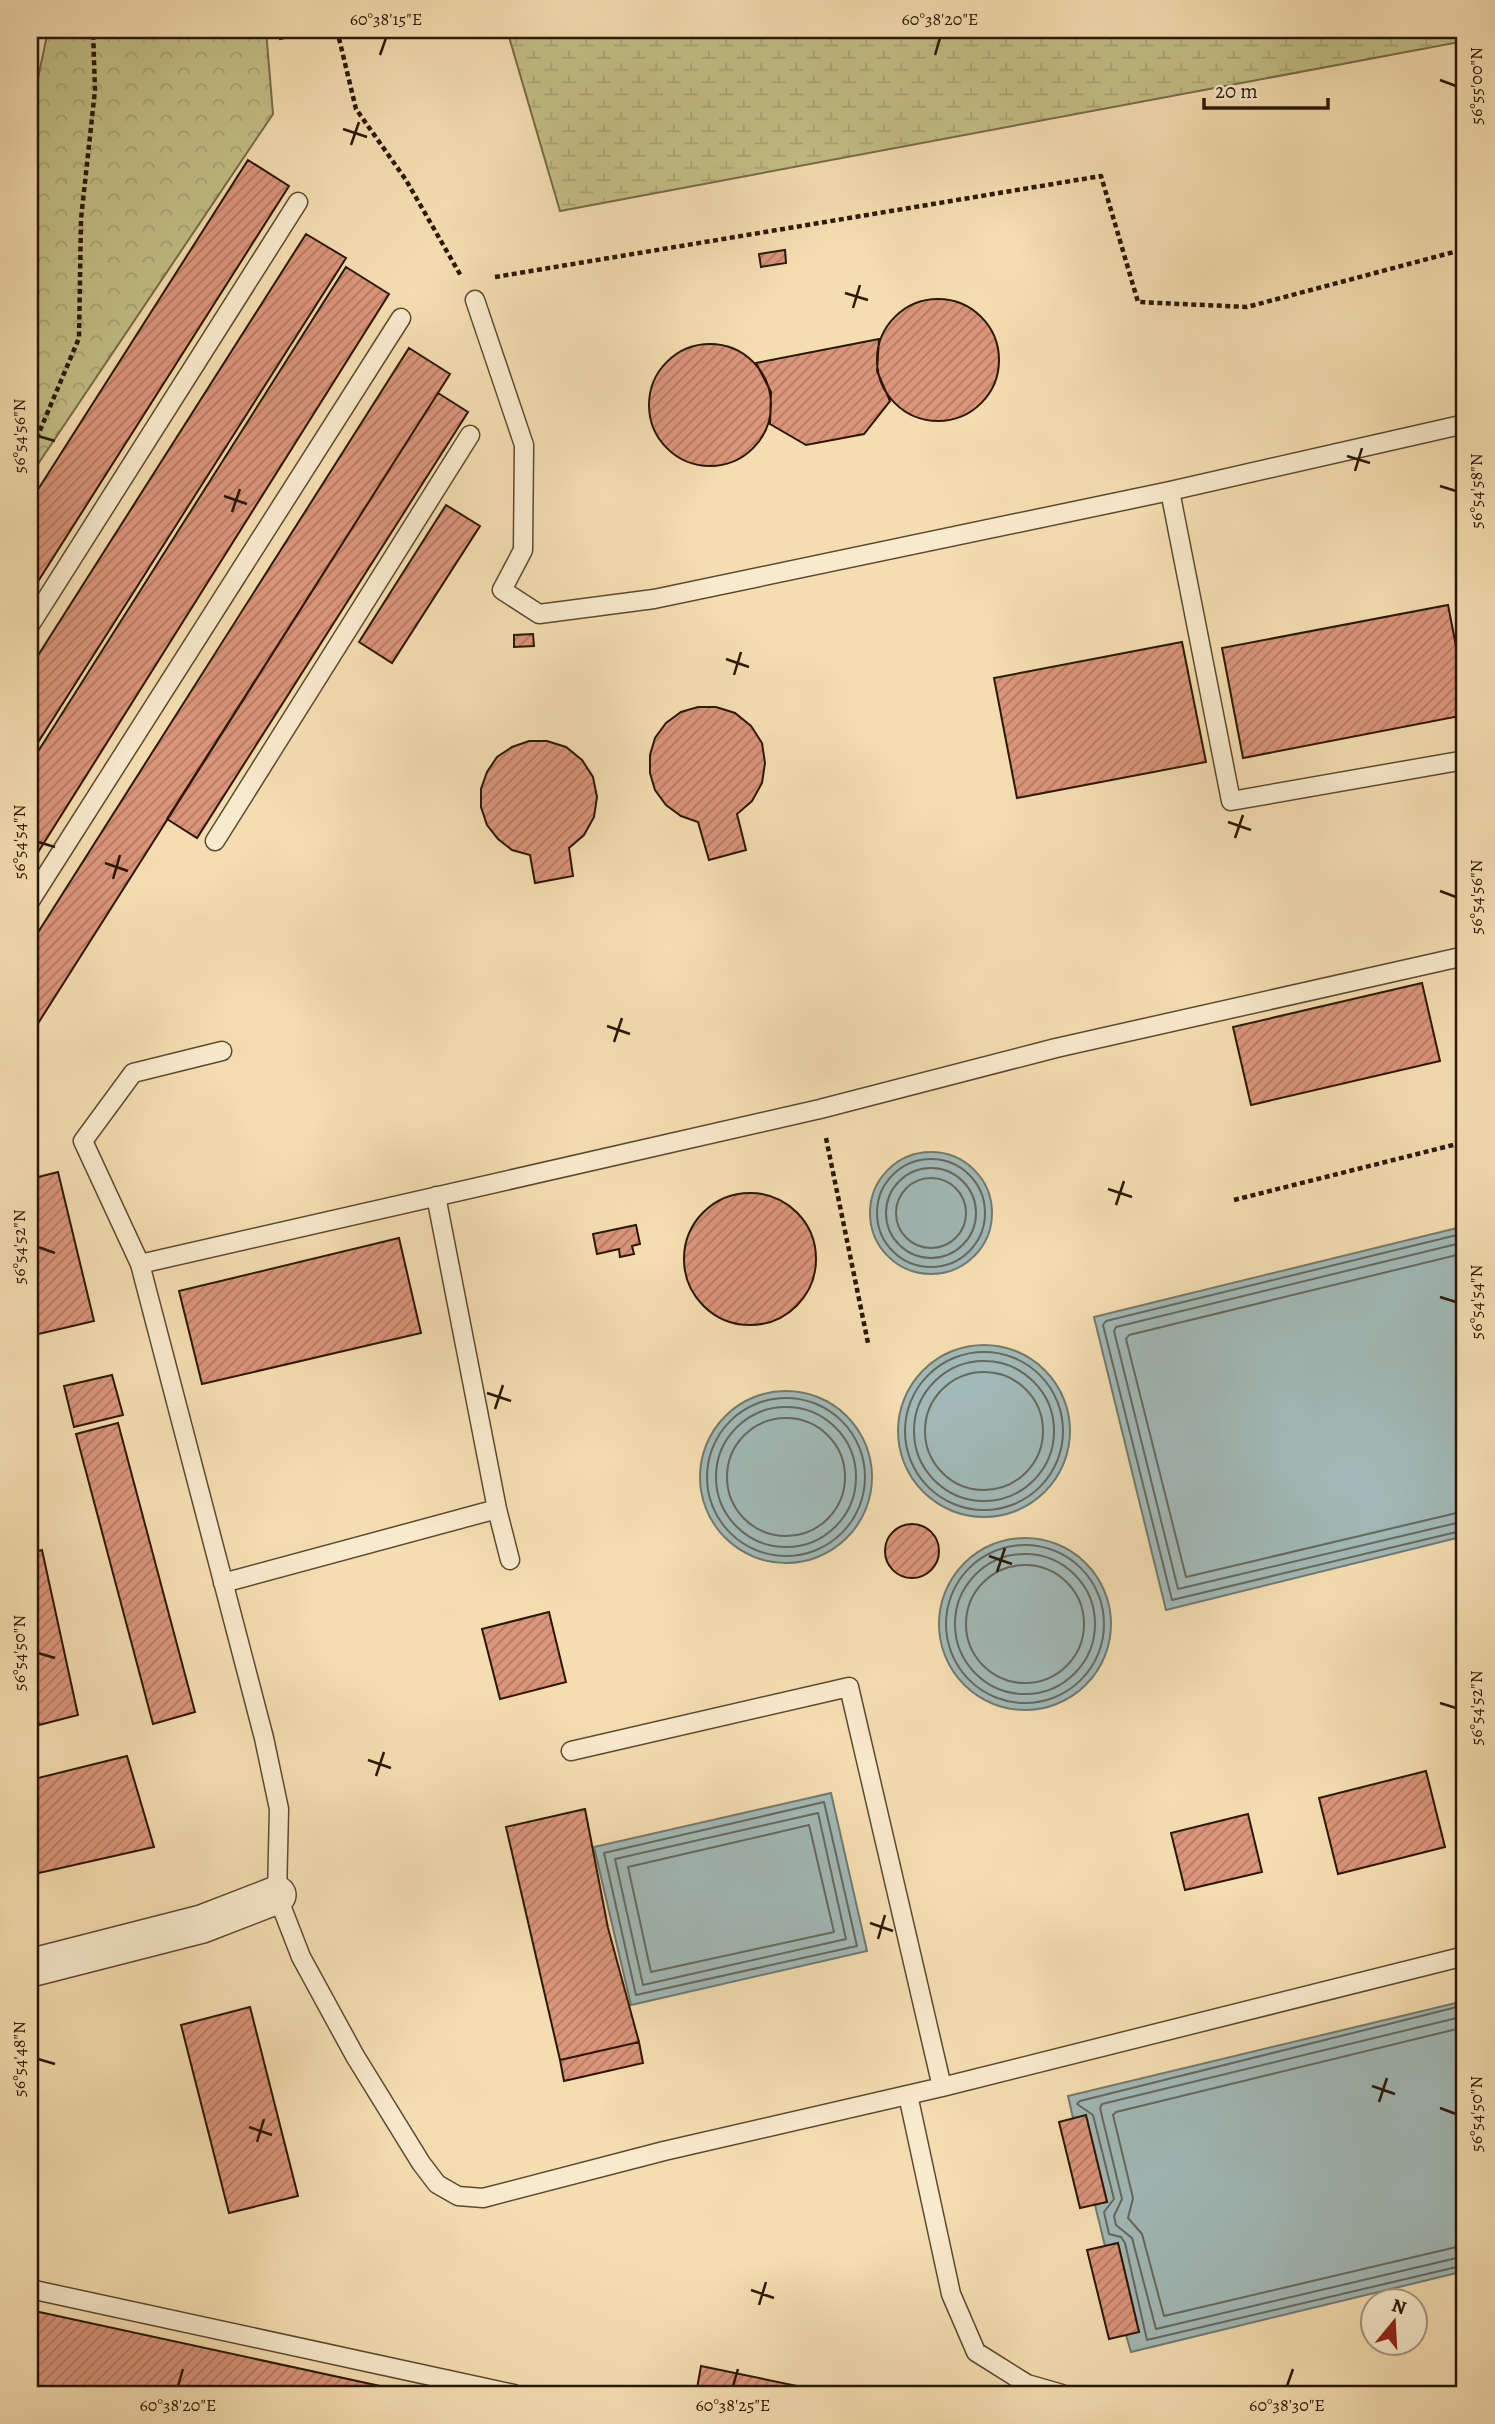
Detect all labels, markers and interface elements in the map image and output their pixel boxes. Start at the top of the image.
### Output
text: 60°38'15"E [350,7,422,31]
text: 60°38'20"E [902,7,978,31]
text: 56°55'00"N [1464,47,1488,125]
scale bar [1204,66,1329,110]
text: 20 m [1215,77,1258,105]
text: 56°54'56"N [7,398,31,473]
text: 56°54'58"N [1464,453,1488,529]
text: 56°54'54"N [7,805,31,879]
text: 56°54'56"N [1464,859,1488,934]
text: 56°54'52"N [7,1209,31,1285]
text: 56°54'54"N [1464,1265,1488,1339]
text: 56°54'50"N [7,1615,31,1691]
text: 56°54'52"N [1464,1670,1488,1746]
text: 56°54'48"N [7,2021,31,2097]
text: 56°54'50"N [1464,2076,1488,2152]
north arrow [1358,2288,1428,2358]
text: N [1388,2292,1410,2321]
text: 60°38'20"E [140,2393,216,2417]
text: 60°38'25"E [695,2393,771,2417]
text: 60°38'30"E [1249,2393,1325,2417]

